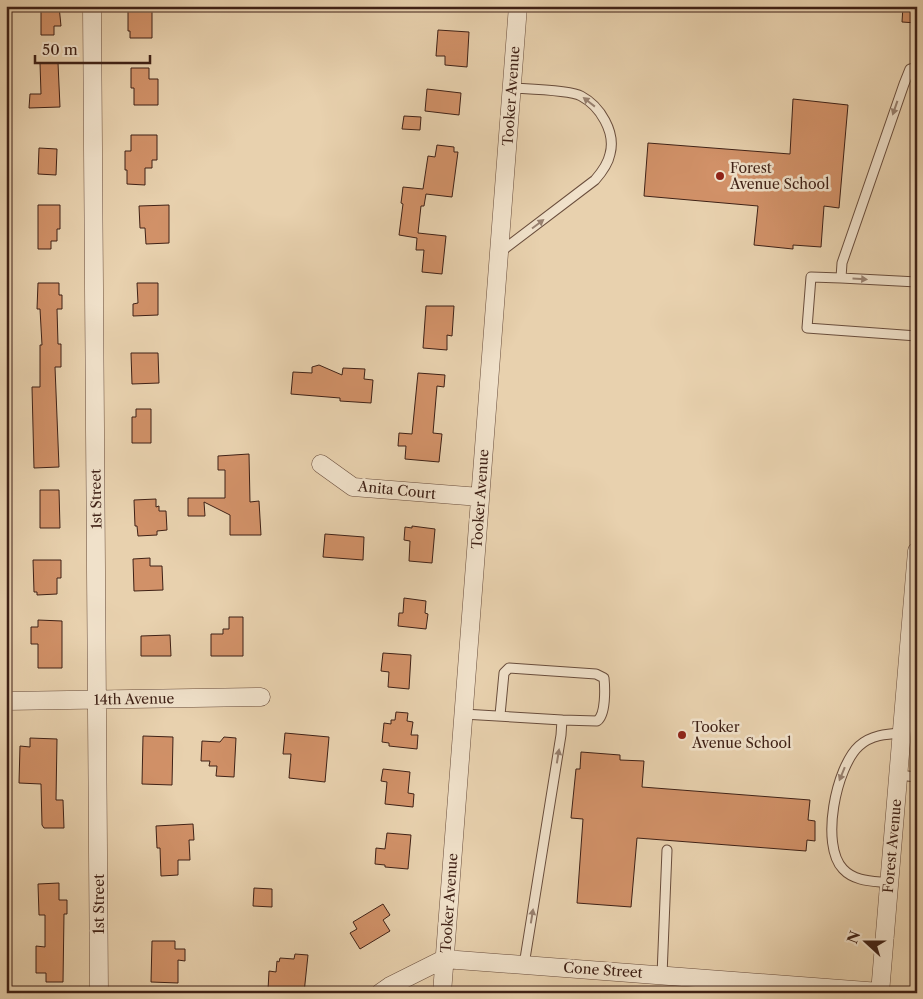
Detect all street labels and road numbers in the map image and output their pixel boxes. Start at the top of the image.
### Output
street label: Tooker Avenue [499,45,523,147]
street label: Tooker Avenue [468,448,492,550]
street label: 1st Street [86,469,106,529]
street label: Anita Court [356,477,437,503]
street label: 14th Avenue [94,689,175,709]
street label: Forest Avenue [879,798,905,894]
street label: Tooker Avenue [437,852,461,954]
street label: 1st Street [90,874,108,934]
street label: Cone Street [563,958,643,982]

